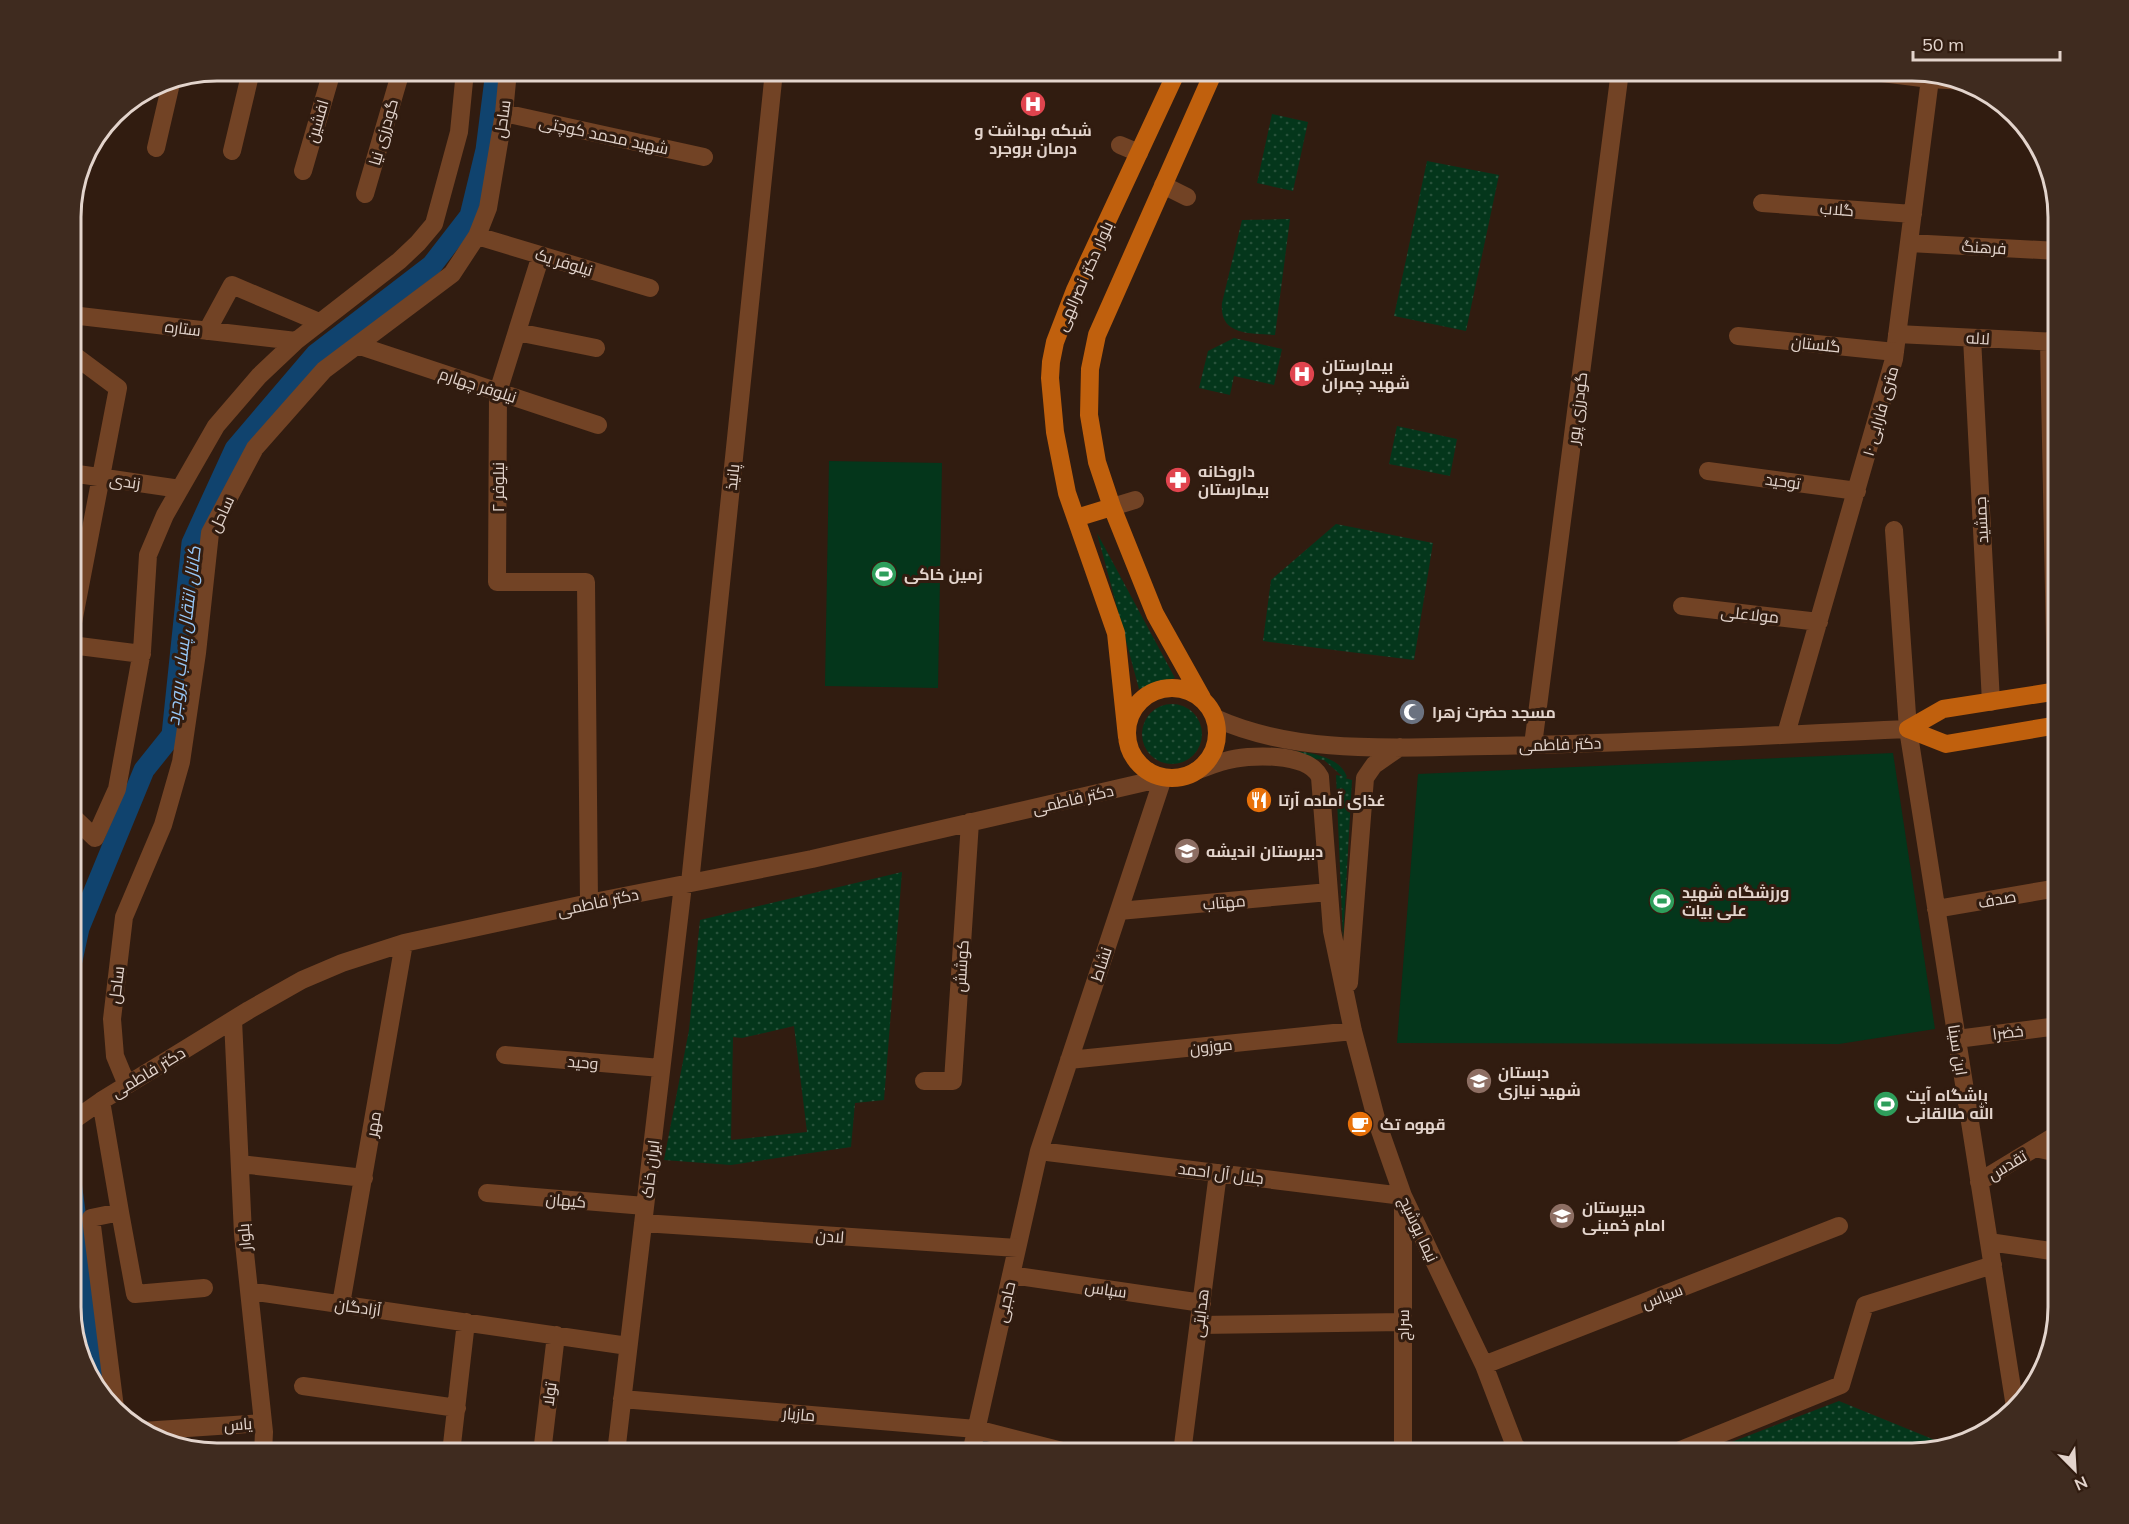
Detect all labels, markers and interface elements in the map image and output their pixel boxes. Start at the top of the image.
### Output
scale bar [1913,24,2060,62]
text: 50 m [1922,33,1964,56]
hospital icon: شبکه بهداشت و درمان بروجرد [1018,89,1048,119]
street label: گودرزی نیا [364,96,403,168]
street label: افشین [301,97,334,145]
street label: ساحل [489,99,516,139]
street label: شهید محمد کوچتی [537,112,670,160]
place label: شبکه بهداشت و درمان بروجرد [974,120,1092,158]
street label: گلاب [1819,198,1855,220]
street label: بلوار دکتر نصرالهی [1051,218,1118,334]
street label: فرهنگ [1961,236,2007,258]
street label: نیلوفر یک [533,244,595,280]
street label: ستاره [164,316,202,340]
street label: لاله [1966,327,1990,349]
street label: گلستان [1790,331,1842,358]
place label: بیمارستان شهید چمران [1322,355,1410,395]
hospital icon: بیمارستان شهید چمران [1287,359,1317,389]
street label: نیلوفر چهارم [436,363,519,409]
street label: ۱۰ متری فارابی [1858,364,1903,459]
street label: گودرزی پور [1563,371,1593,446]
place label: داروخانه بیمارستان [1198,461,1269,499]
street label: نیلوفر ۲ [488,462,508,512]
street label: پانیذ [721,462,745,491]
pharmacy icon: داروخانه بیمارستان [1163,465,1193,495]
street label: زندی [108,469,142,494]
street label: توحید [1764,469,1803,493]
street label: ساحل [204,493,239,536]
street label: جمشید [1970,496,1992,544]
water label: کانال انتقال پساب بروجرد [161,544,207,727]
sports icon: زمین خاکی [869,559,899,589]
place label: زمین خاکی [904,564,983,584]
street label: مولاعلی [1720,601,1780,628]
mosque icon: مسجد حضرت زهرا [1397,697,1427,727]
place label: مسجد حضرت زهرا [1432,702,1556,722]
street label: دکتر فاطمی [1518,733,1602,756]
street label: دکتر فاطمی [1030,780,1116,819]
restaurant icon: غذای آماده آرتا [1244,785,1274,815]
place label: غذای آماده آرتا [1278,790,1385,810]
school or university icon: دبیرستان اندیشه [1172,836,1202,866]
place label: دبیرستان اندیشه [1206,841,1323,861]
place label: ورزشگاه شهید علی بیات [1682,882,1789,920]
street label: دکتر فاطمی [555,884,641,921]
sports icon: ورزشگاه شهید علی بیات [1647,886,1677,916]
street label: صدف [1976,886,2018,912]
street label: مهتاب [1202,890,1246,915]
street label: کوشش [949,939,974,993]
street label: نشاط [1086,944,1116,984]
street label: ساحل [104,965,129,1005]
street label: خضرا [1991,1020,2025,1044]
street label: ابن سینا [1943,1023,1972,1077]
street label: موزون [1189,1034,1234,1059]
street label: دکتر فاطمی [107,1042,189,1103]
street label: وحید [567,1051,599,1073]
place label: دبستان شهید نیازی [1498,1062,1581,1100]
school or university icon: دبستان شهید نیازی [1464,1066,1494,1096]
place label: باشگاه آیت الله طالقانی [1906,1085,1994,1123]
sports icon: باشگاه آیت الله طالقانی [1871,1089,1901,1119]
cafe icon: قهوه تک [1345,1109,1375,1139]
street label: مهر [361,1110,386,1140]
place label: قهوه تک [1380,1114,1446,1134]
street label: ایران خاک [637,1139,664,1199]
street label: تقدس [1984,1145,2031,1185]
street label: جلال آل احمد [1177,1158,1265,1189]
street label: کیهان [545,1188,587,1213]
street label: نیما یوشیج [1393,1193,1443,1266]
place label: دبیرستان امام خمینی [1582,1197,1666,1237]
school or university icon: دبیرستان امام خمینی [1547,1201,1577,1231]
street label: بلوار [233,1223,255,1252]
street label: لادن [815,1225,845,1248]
street label: سپاس [1084,1276,1128,1303]
street label: سپاس [1639,1279,1686,1314]
street label: حاجبی [991,1280,1020,1325]
street label: هدایتی [1187,1288,1214,1339]
street label: آزادگان [333,1294,383,1321]
street label: سراج [1393,1309,1415,1341]
street label: تولا [538,1380,560,1407]
street label: مازیار [781,1403,816,1425]
street label: یاس [223,1413,254,1436]
north arrow [2045,1440,2105,1500]
text: N [2072,1472,2091,1495]

